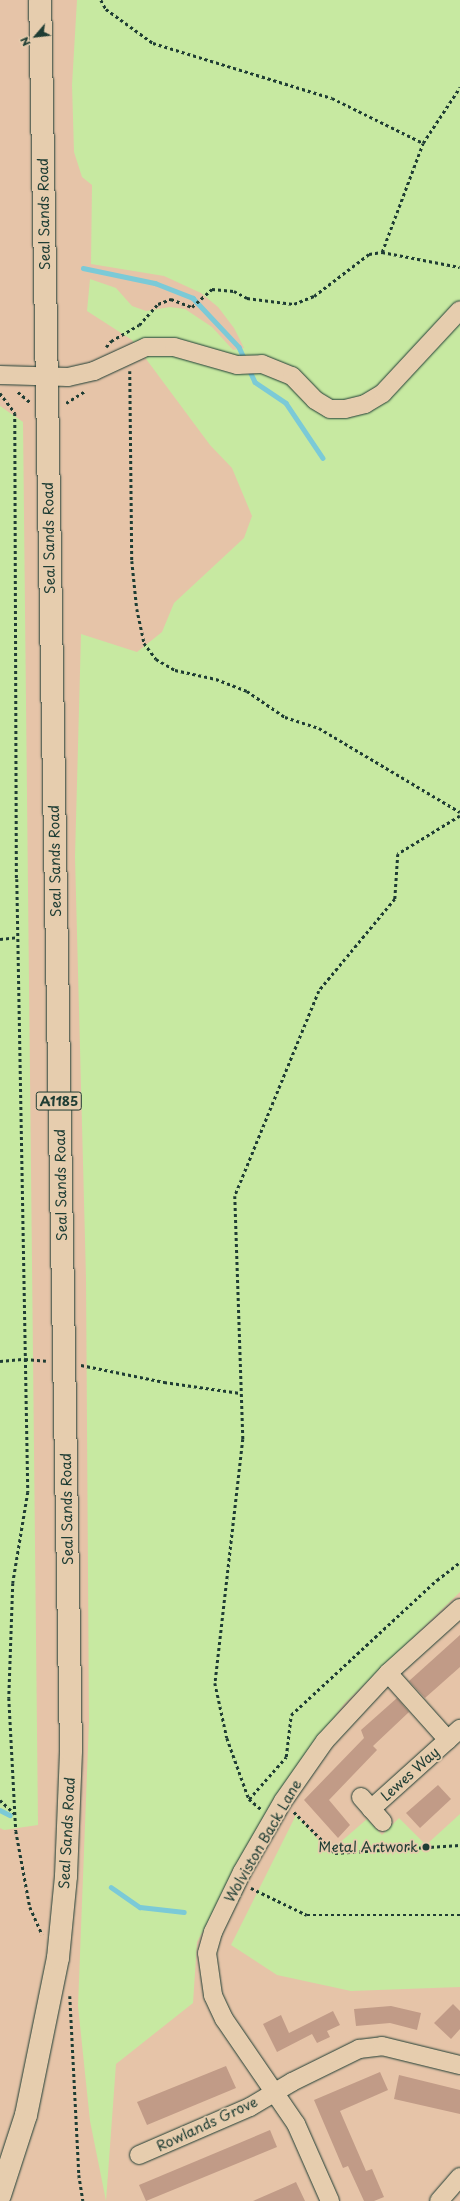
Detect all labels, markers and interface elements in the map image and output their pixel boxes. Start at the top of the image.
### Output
north arrow [16,16,56,56]
text: N [15,34,35,50]
street label: Seal Sands Road [35,157,53,271]
street label: Seal Sands Road [40,481,58,595]
street label: Seal Sands Road [46,804,64,918]
road number: A1185 [35,1090,83,1112]
street label: Seal Sands Road [52,1128,70,1242]
street label: Seal Sands Road [58,1452,76,1566]
street label: Lewes Way [377,1743,443,1805]
street label: Seal Sands Road [56,1776,78,1890]
street label: Wolviston Back Lane [221,1776,305,1906]
place label: Metal Artwork [318,1839,418,1855]
marker: Metal Artwork [421,1842,431,1852]
street label: Rowlands Grove [154,2093,260,2155]

